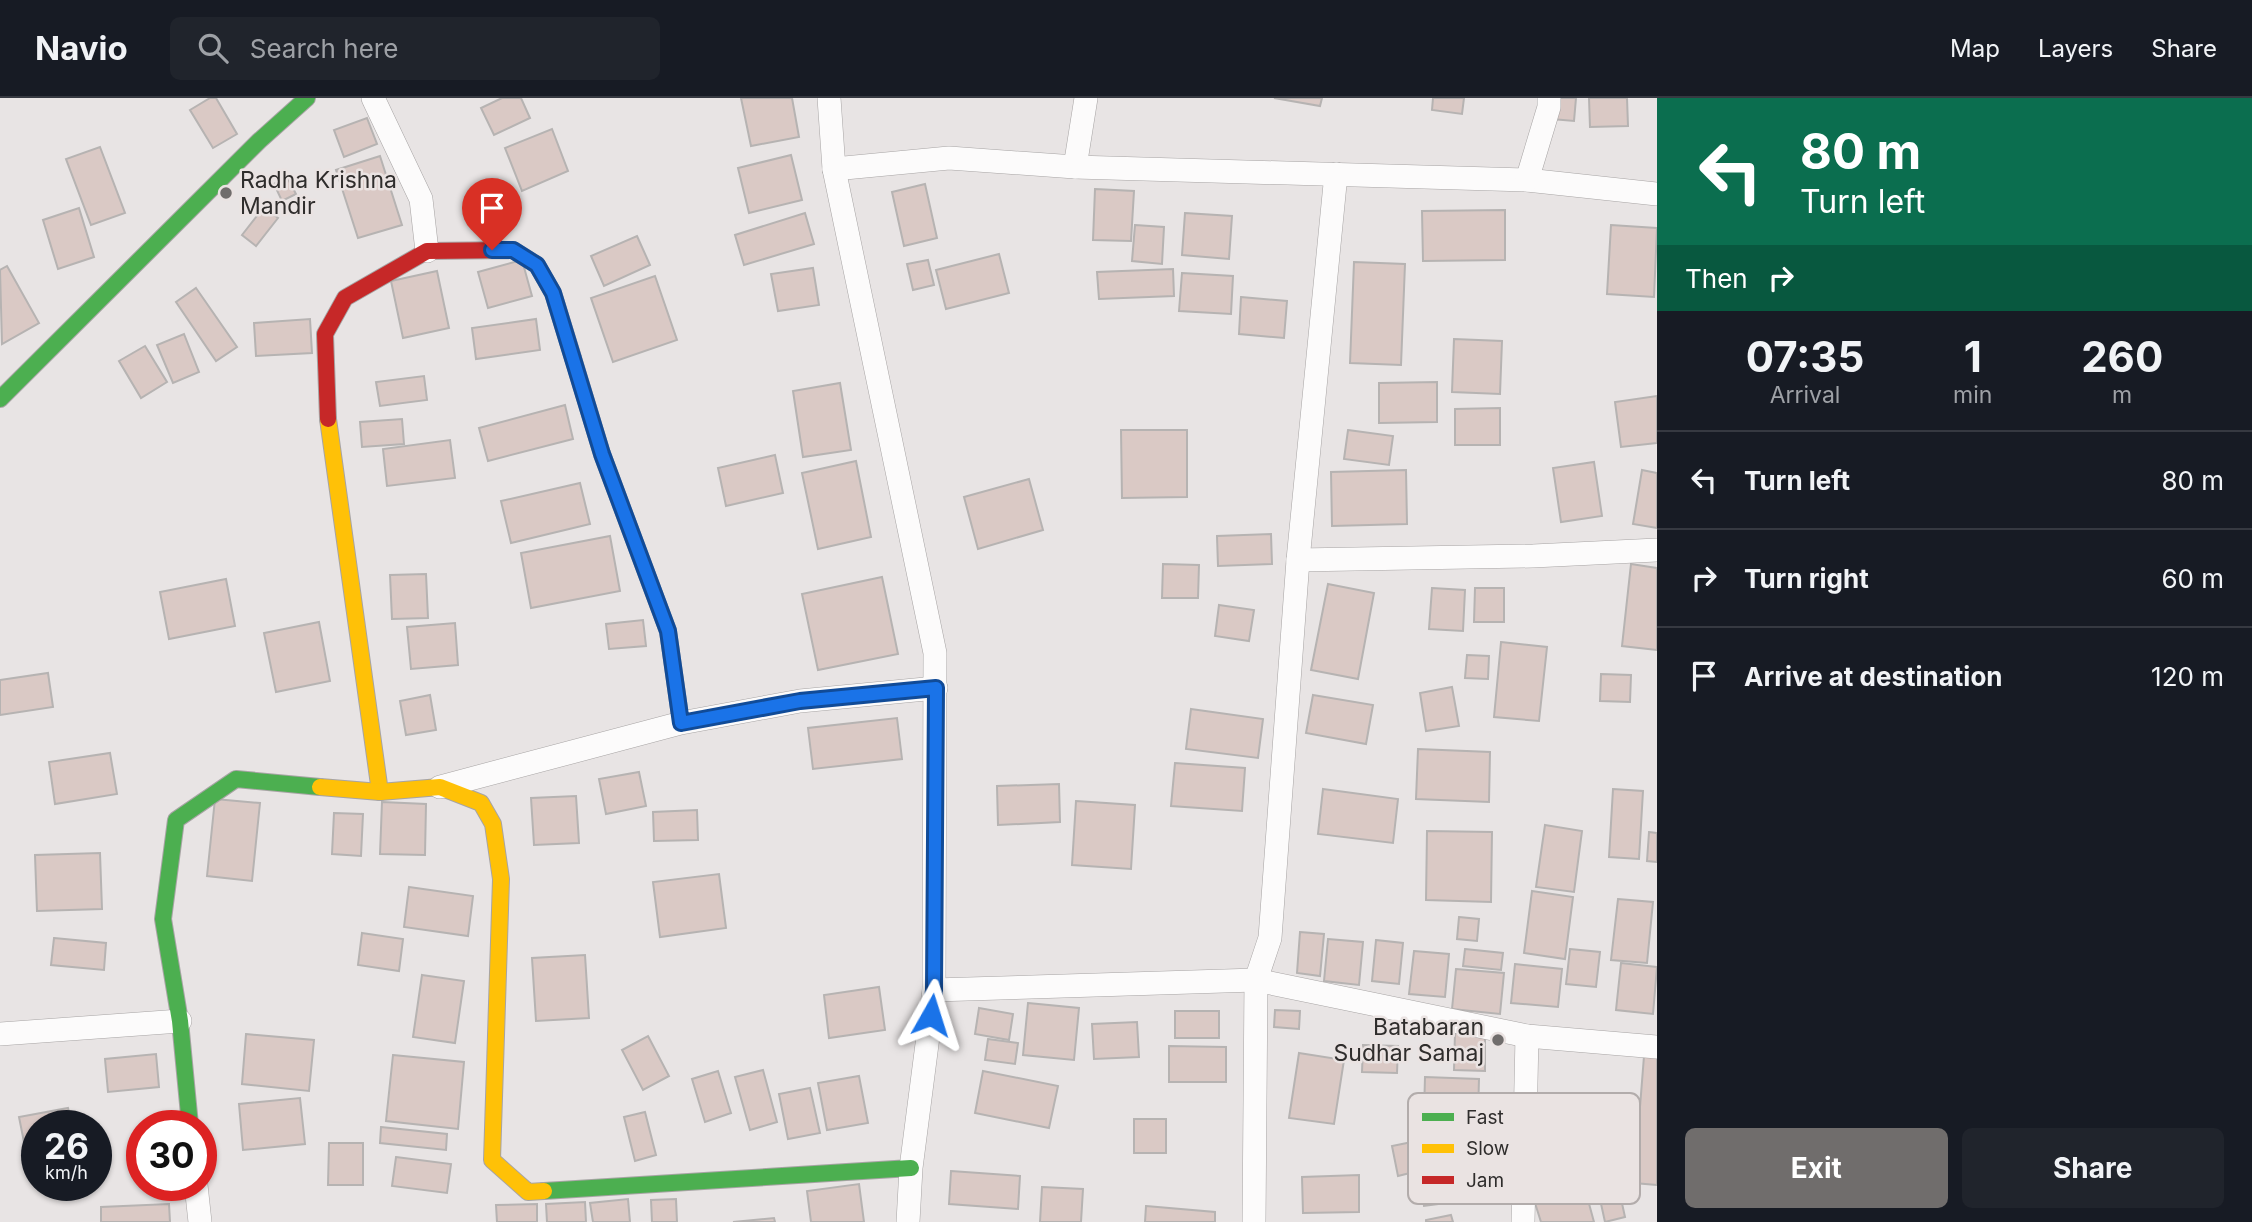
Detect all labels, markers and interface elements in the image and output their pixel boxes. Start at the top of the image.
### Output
search box [170,17,660,80]
text: Navio [35,28,128,68]
icon: search [194,29,232,67]
text: Search here [250,33,398,64]
text: Map [1950,34,2000,63]
text: Layers [2038,34,2113,63]
text: Share [2151,34,2217,63]
text: 80 m [1800,122,1921,181]
icon: left [1685,126,1776,217]
place label: Radha Krishna Mandir [240,166,397,220]
pin [462,178,522,250]
text: Turn left [1800,182,1925,221]
marker: Radha Krishna Mandir [218,185,234,201]
icon: arrive [473,189,511,227]
icon: right [1762,259,1800,297]
text: Then [1685,263,1748,294]
text: 07:35 [1746,331,1864,382]
text: 1 [1964,331,1982,382]
text: 260 [2081,331,2163,382]
text: Arrival [1770,381,1840,409]
text: min [1953,381,1992,409]
text: m [2112,381,2132,409]
icon: left [1685,461,1723,499]
text: Turn left [1744,465,1850,496]
text: 80 m [2161,465,2224,496]
icon: right [1685,559,1723,597]
text: Turn right [1744,563,1869,594]
text: 60 m [2161,563,2224,594]
icon: arrive [1685,657,1723,695]
text: Arrive at destination [1744,661,2003,692]
text: 120 m [2151,661,2224,692]
position arrow [894,978,968,1052]
place label: Batabaran Sudhar Samaj [1334,1013,1484,1067]
marker: Batabaran Sudhar Samaj [1490,1032,1506,1048]
legend [1408,1093,1640,1204]
text: Fast [1466,1106,1504,1129]
speed limit sign: 30 [126,1110,217,1201]
text: 26 [44,1125,89,1167]
button: Exit [1685,1128,1948,1208]
button: Share [1962,1128,2224,1208]
text: Slow [1466,1137,1509,1160]
text: km/h [45,1162,88,1183]
text: Jam [1466,1169,1504,1192]

